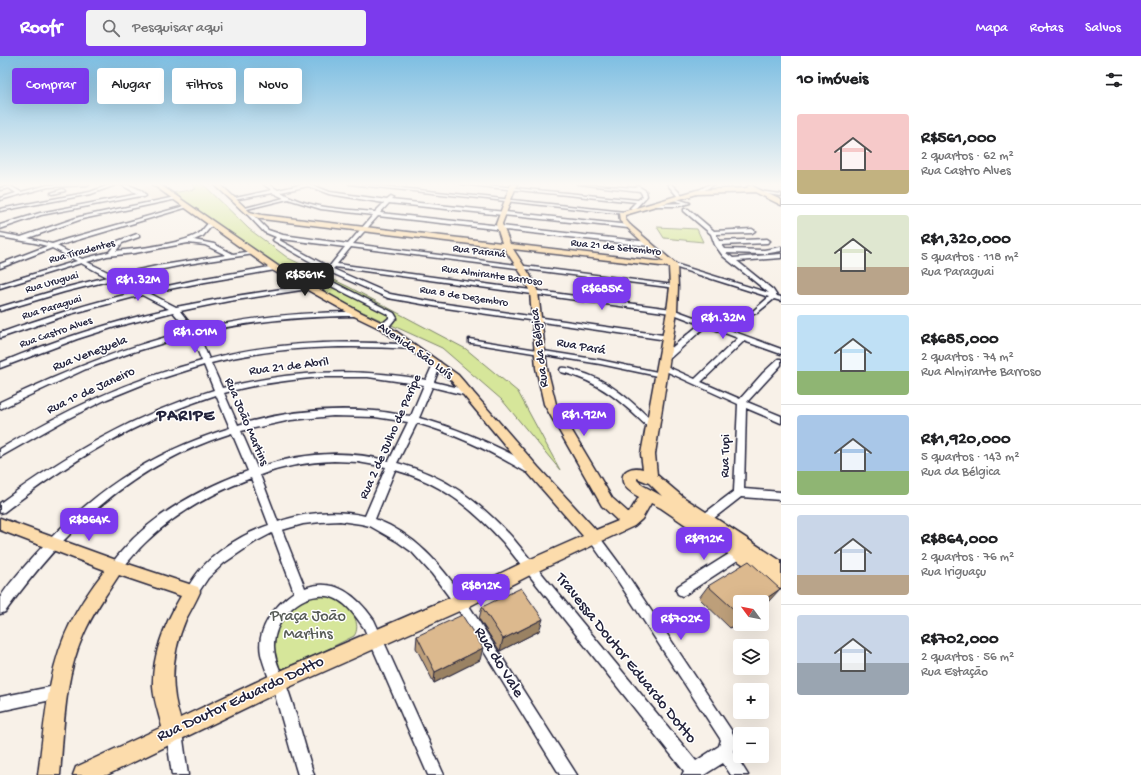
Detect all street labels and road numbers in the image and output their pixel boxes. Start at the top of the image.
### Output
street label: Rua Tiradentes [48,237,117,267]
street label: Rua 21 de Setembro [570,237,662,259]
street label: Rua Paraná [452,243,507,261]
street label: Rua Almirante Barroso [441,263,543,289]
street label: Rua Uruguai [24,270,80,296]
street label: Rua 8 de Dezembro [419,284,509,310]
street label: Rua Paraguai [21,293,83,323]
street label: Rua da Bélgica [528,307,552,388]
street label: Rua Castro Alves [18,315,95,351]
street label: Avenida São Luís [374,319,457,383]
street label: Rua Venezuela [51,333,130,375]
street label: Rua Pará [555,335,607,359]
street label: Rua 21 de Abril [248,355,330,379]
street label: Rua 1º de Janeiro [44,364,138,418]
street label: Rua 2 de Julho de Paripe [357,372,425,502]
street label: Rua João Martins [221,376,272,469]
street label: Rua Tupi [718,434,734,478]
street label: Travessa Doutor Eduardo Dotto [550,569,700,748]
street label: Rua do Vale [469,624,528,702]
street label: Rua Doutor Eduardo Dotto [154,653,328,747]

